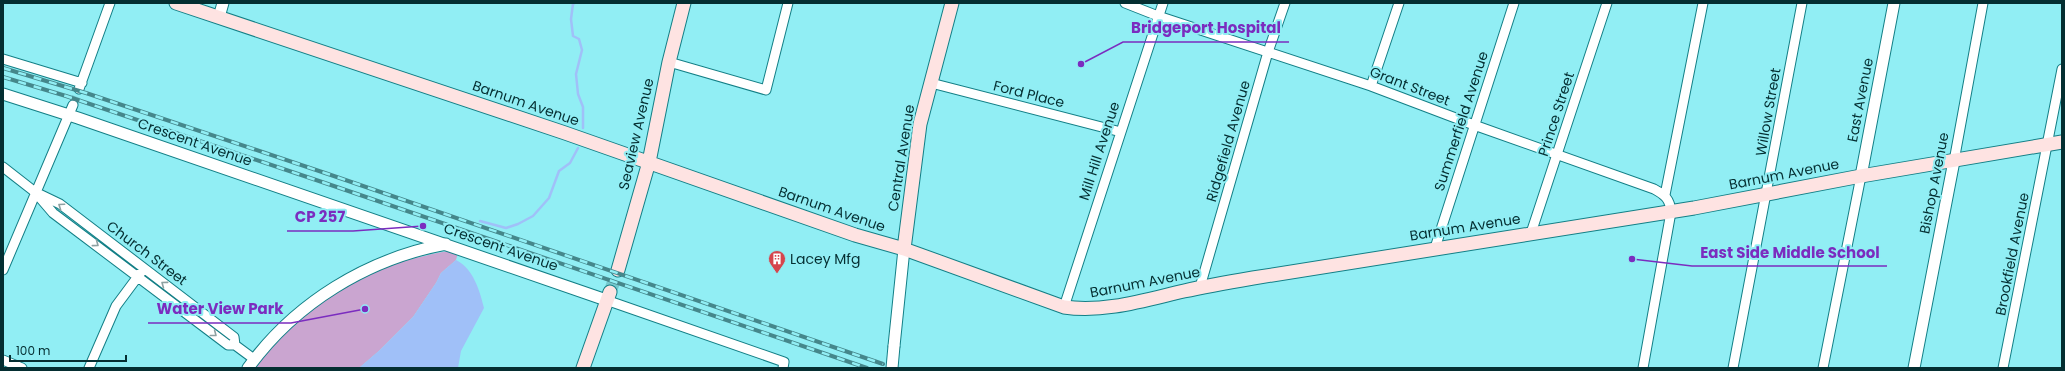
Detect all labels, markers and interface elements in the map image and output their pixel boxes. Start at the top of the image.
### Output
callout: Bridgeport Hospital [1123,15,1289,42]
text: Bridgeport Hospital [1131,17,1281,38]
street label: Summerfield Avenue [1429,48,1493,193]
street label: East Avenue [1842,56,1878,144]
street label: Grant Street [1367,62,1453,110]
street label: Willow Street [1750,66,1786,158]
street label: Prince Street [1533,69,1579,159]
street label: Barnum Avenue [470,75,582,131]
street label: Seaview Avenue [613,76,659,192]
street label: Ford Place [991,76,1067,113]
street label: Ridgefield Avenue [1201,78,1255,204]
street label: Mill Hill Avenue [1074,99,1124,203]
street label: Central Avenue [883,103,919,213]
street label: Crescent Avenue [135,113,255,171]
street label: Bishop Avenue [1914,130,1954,235]
street label: Barnum Avenue [1727,153,1841,194]
street label: Barnum Avenue [776,181,888,237]
street label: Brookfield Avenue [1990,190,2034,317]
one-way arrow [58,203,65,211]
callout: CP 257 [287,204,353,231]
text: CP 257 [295,206,345,227]
street label: Barnum Avenue [1408,208,1522,246]
street label: Church Street [103,216,191,290]
street label: Crescent Avenue [441,218,561,276]
one-way arrow [92,239,99,247]
callout: East Side Middle School [1692,239,1887,266]
text: East Side Middle School [1700,242,1880,263]
building icon: Lacey Mfg [767,249,787,274]
place label: Lacey Mfg [790,249,860,269]
street label: Barnum Avenue [1088,261,1202,302]
one-way arrow [162,282,169,289]
callout: Water View Park [148,296,291,323]
text: Water View Park [157,298,284,319]
one-way arrow [209,329,216,336]
scale bar [10,337,126,363]
text: 100 m [16,342,50,359]

